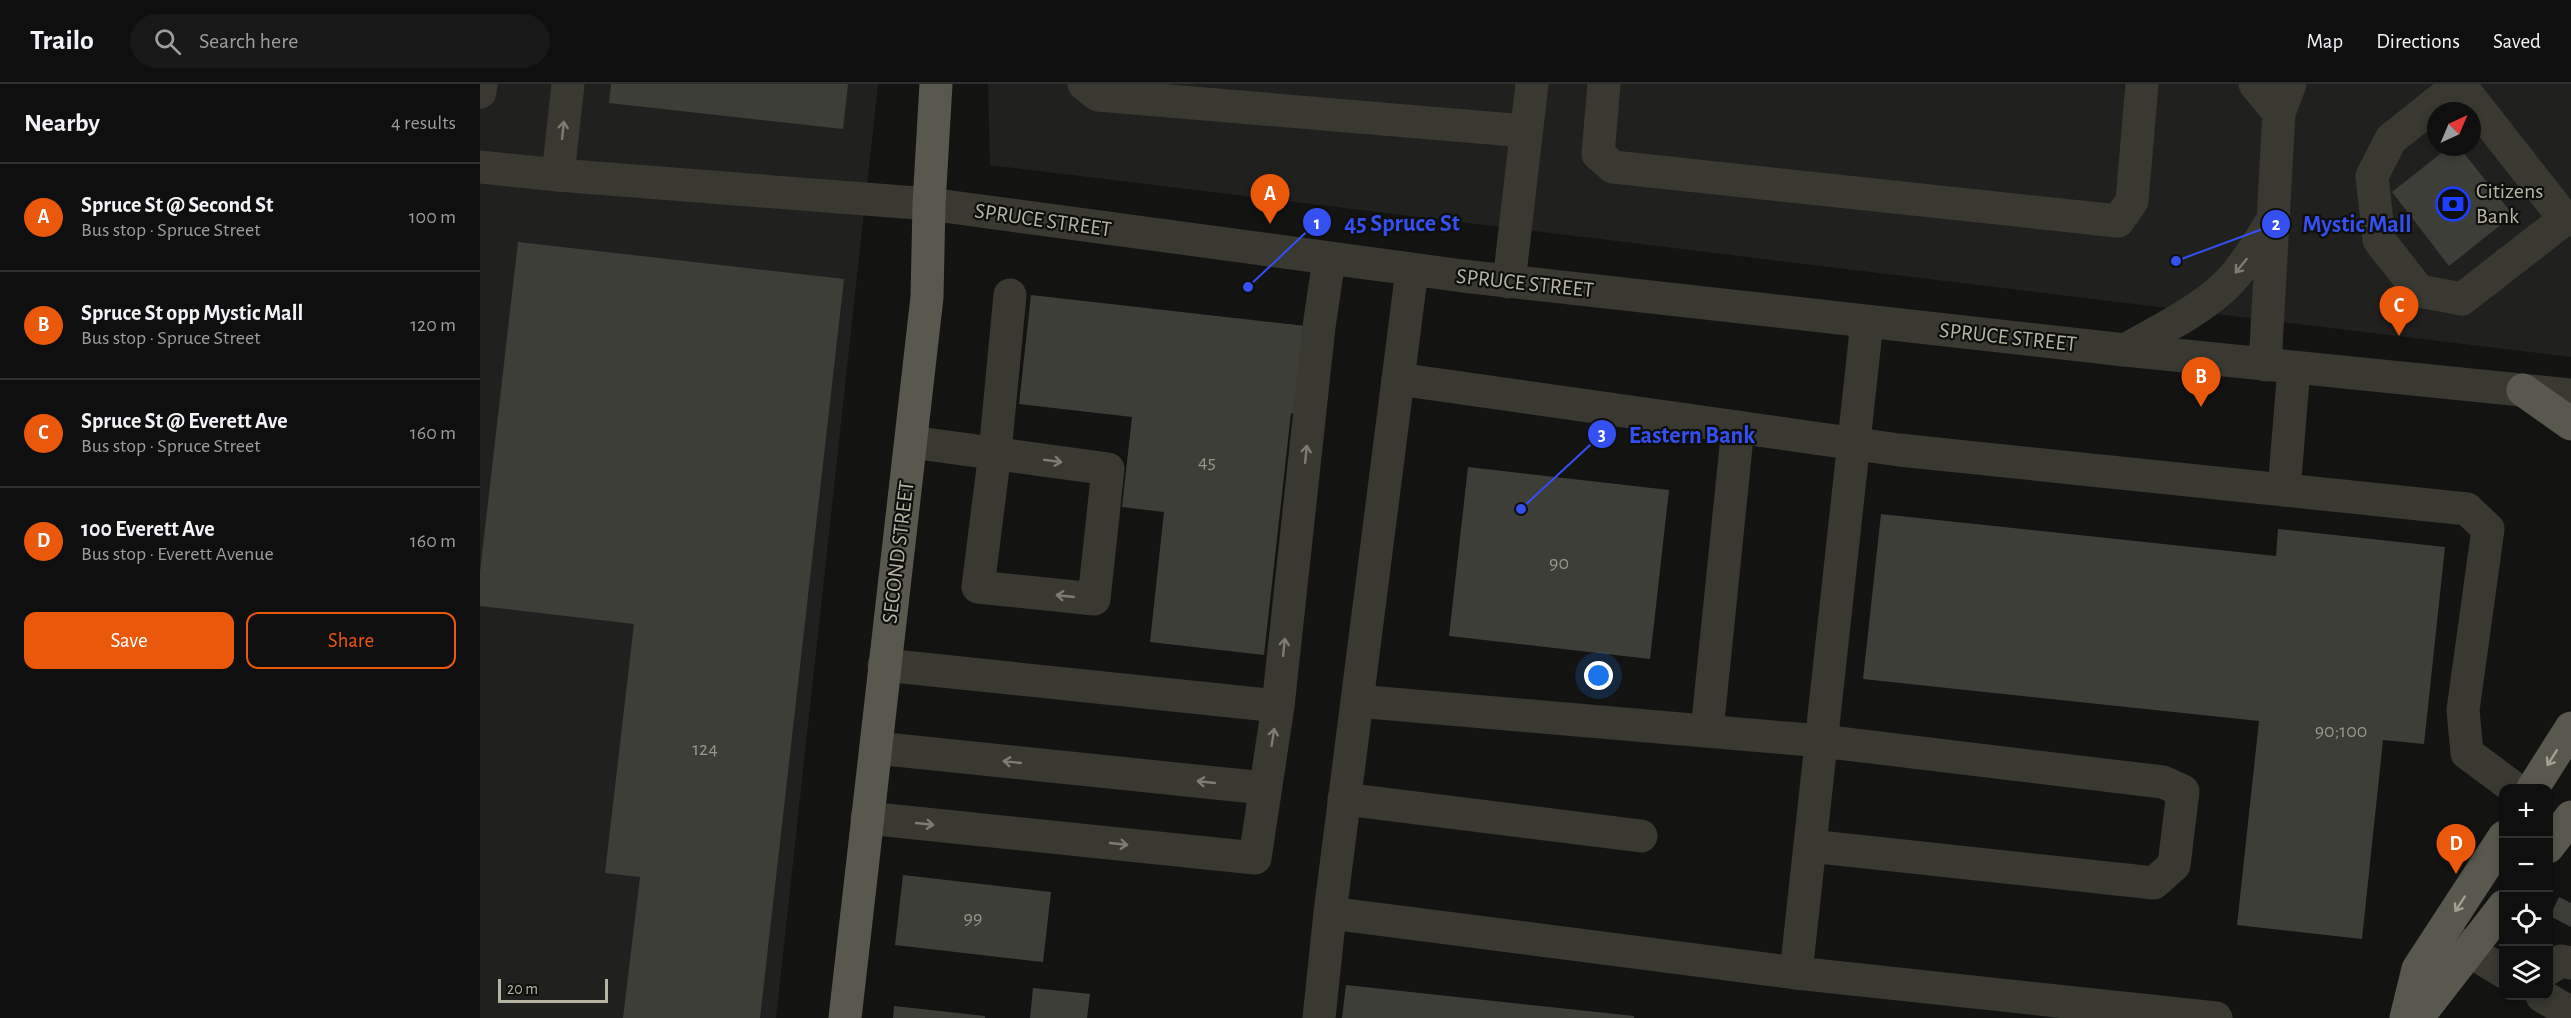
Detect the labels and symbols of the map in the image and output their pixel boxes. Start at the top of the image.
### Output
north arrow [2427,102,2481,156]
one-way arrow [558,120,569,140]
pin: A [1250,174,1290,224]
place label: Citizens Bank [2476,180,2544,227]
bank icon: Citizens Bank [2435,186,2471,222]
street label: SPRUCE STREET [973,199,1113,241]
callout: 45 Spruce St [1302,201,1472,243]
callout: Mystic Mall [2261,203,2424,245]
text: 45 Spruce St [1344,212,1460,236]
text: Mystic Mall [2303,213,2411,237]
text: 1 [1314,215,1320,233]
text: 2 [2272,216,2281,234]
one-way arrow [2234,258,2247,274]
street label: SPRUCE STREET [1455,265,1595,301]
pin: C [2380,286,2418,336]
street label: SPRUCE STREET [1938,319,2078,355]
pin: B [2182,358,2220,407]
callout: Eastern Bank [1587,413,1767,455]
text: Eastern Bank [1629,424,1755,448]
text: 3 [1598,426,1606,444]
one-way arrow [1300,444,1311,464]
house number: 45 [1198,452,1216,472]
one-way arrow [1043,455,1062,466]
street label: SECOND STREET [878,479,918,625]
house number: 90 [1549,553,1569,573]
one-way arrow [1055,590,1075,601]
one-way arrow [1279,638,1290,658]
your location [1584,661,1613,690]
house number: 90;100 [2315,721,2367,741]
one-way arrow [1267,727,1278,747]
house number: 124 [692,739,718,759]
one-way arrow [2546,749,2558,766]
one-way arrow [1003,756,1022,767]
one-way arrow [1197,776,1216,787]
one-way arrow [915,819,935,830]
pin: D [2436,824,2476,874]
one-way arrow [1109,839,1129,850]
one-way arrow [2454,895,2467,912]
house number: 99 [964,908,982,928]
scale bar [498,976,608,1004]

